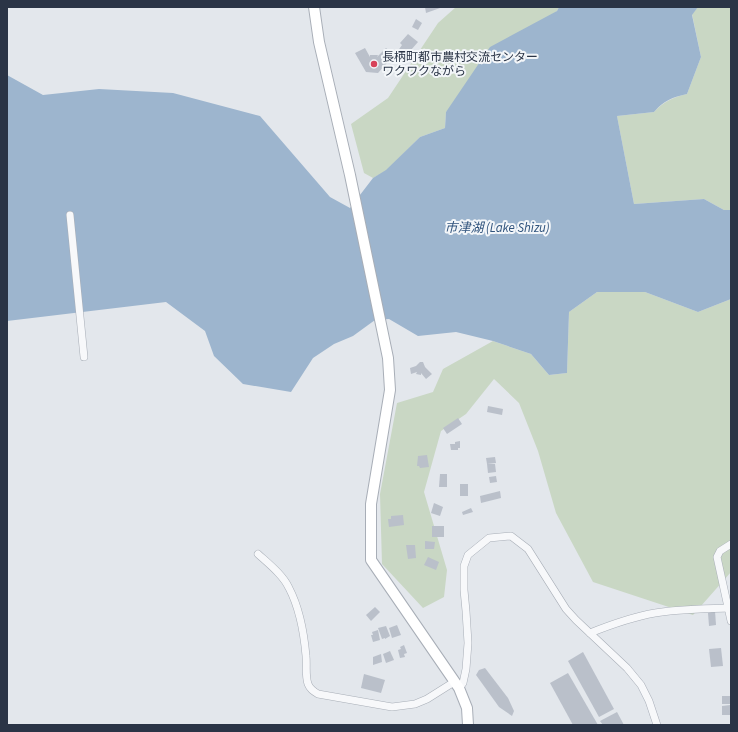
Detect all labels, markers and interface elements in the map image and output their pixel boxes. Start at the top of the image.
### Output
place label: 長柄町都市農村交流センター ワクワクながら [382,49,538,80]
marker: 長柄町都市農村交流センター ワクワクながら [369,59,379,69]
water label: 市津湖 (Lake Shizu) [444,219,550,237]

